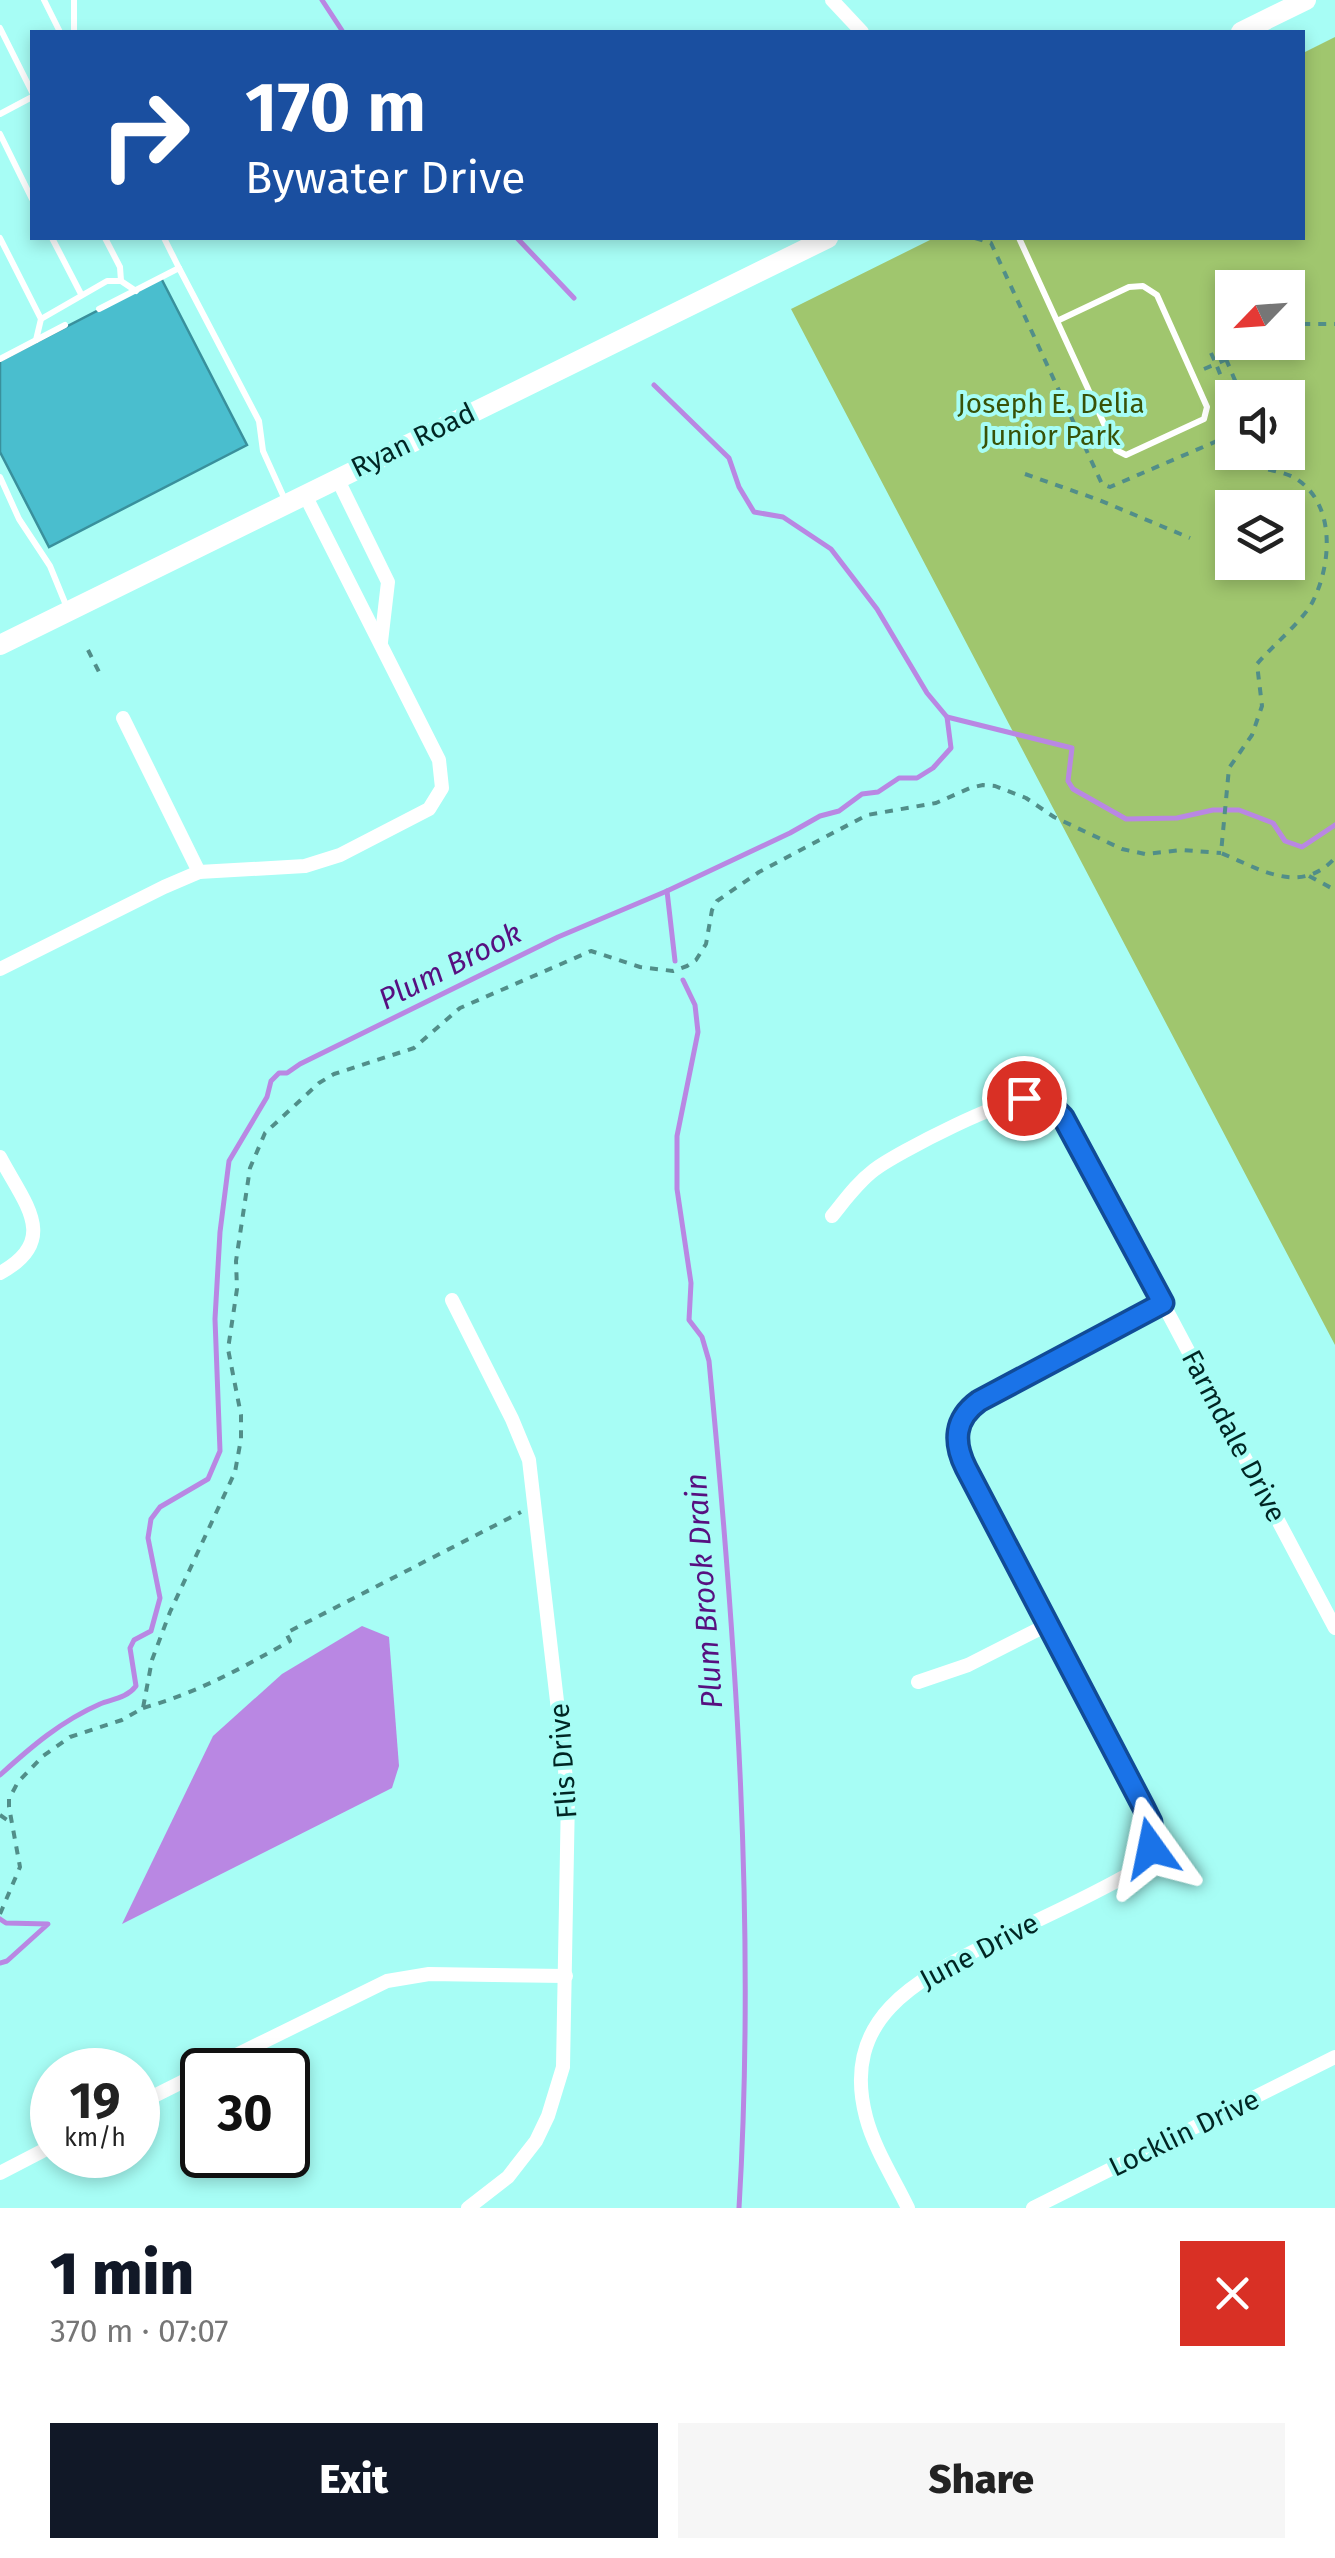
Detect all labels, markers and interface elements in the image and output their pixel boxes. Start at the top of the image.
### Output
text: 170 m [245,66,426,150]
icon: right [80,70,210,200]
text: Bywater Drive [245,151,526,205]
north arrow [1215,270,1305,360]
map controls [1215,270,1305,580]
button: sound [1215,380,1305,470]
park label: Joseph E. Delia Junior Park [957,387,1145,452]
street label: Ryan Road [346,396,480,484]
button: layers [1215,490,1305,580]
water label: Plum Brook [372,915,528,1017]
pin [982,1056,1067,1141]
icon: arrive [997,1071,1052,1126]
street label: Farmdale Drive [1175,1344,1293,1528]
water label: Plum Brook Drain [678,1472,730,1710]
street label: Flis Drive [543,1702,583,1820]
position arrow [1099,1796,1203,1900]
street label: June Drive [914,1906,1044,1996]
speed limit sign: 30 [180,2048,310,2178]
text: 19 [69,2071,121,2131]
street label: Locklin Drive [1104,2082,1264,2184]
text: km/h [64,2123,126,2153]
text: 1 min [50,2238,194,2310]
button: close [1180,2241,1285,2346]
text: 370 m · 07:07 [50,2312,229,2350]
button: Exit [50,2423,658,2538]
button: Share [678,2423,1285,2538]

